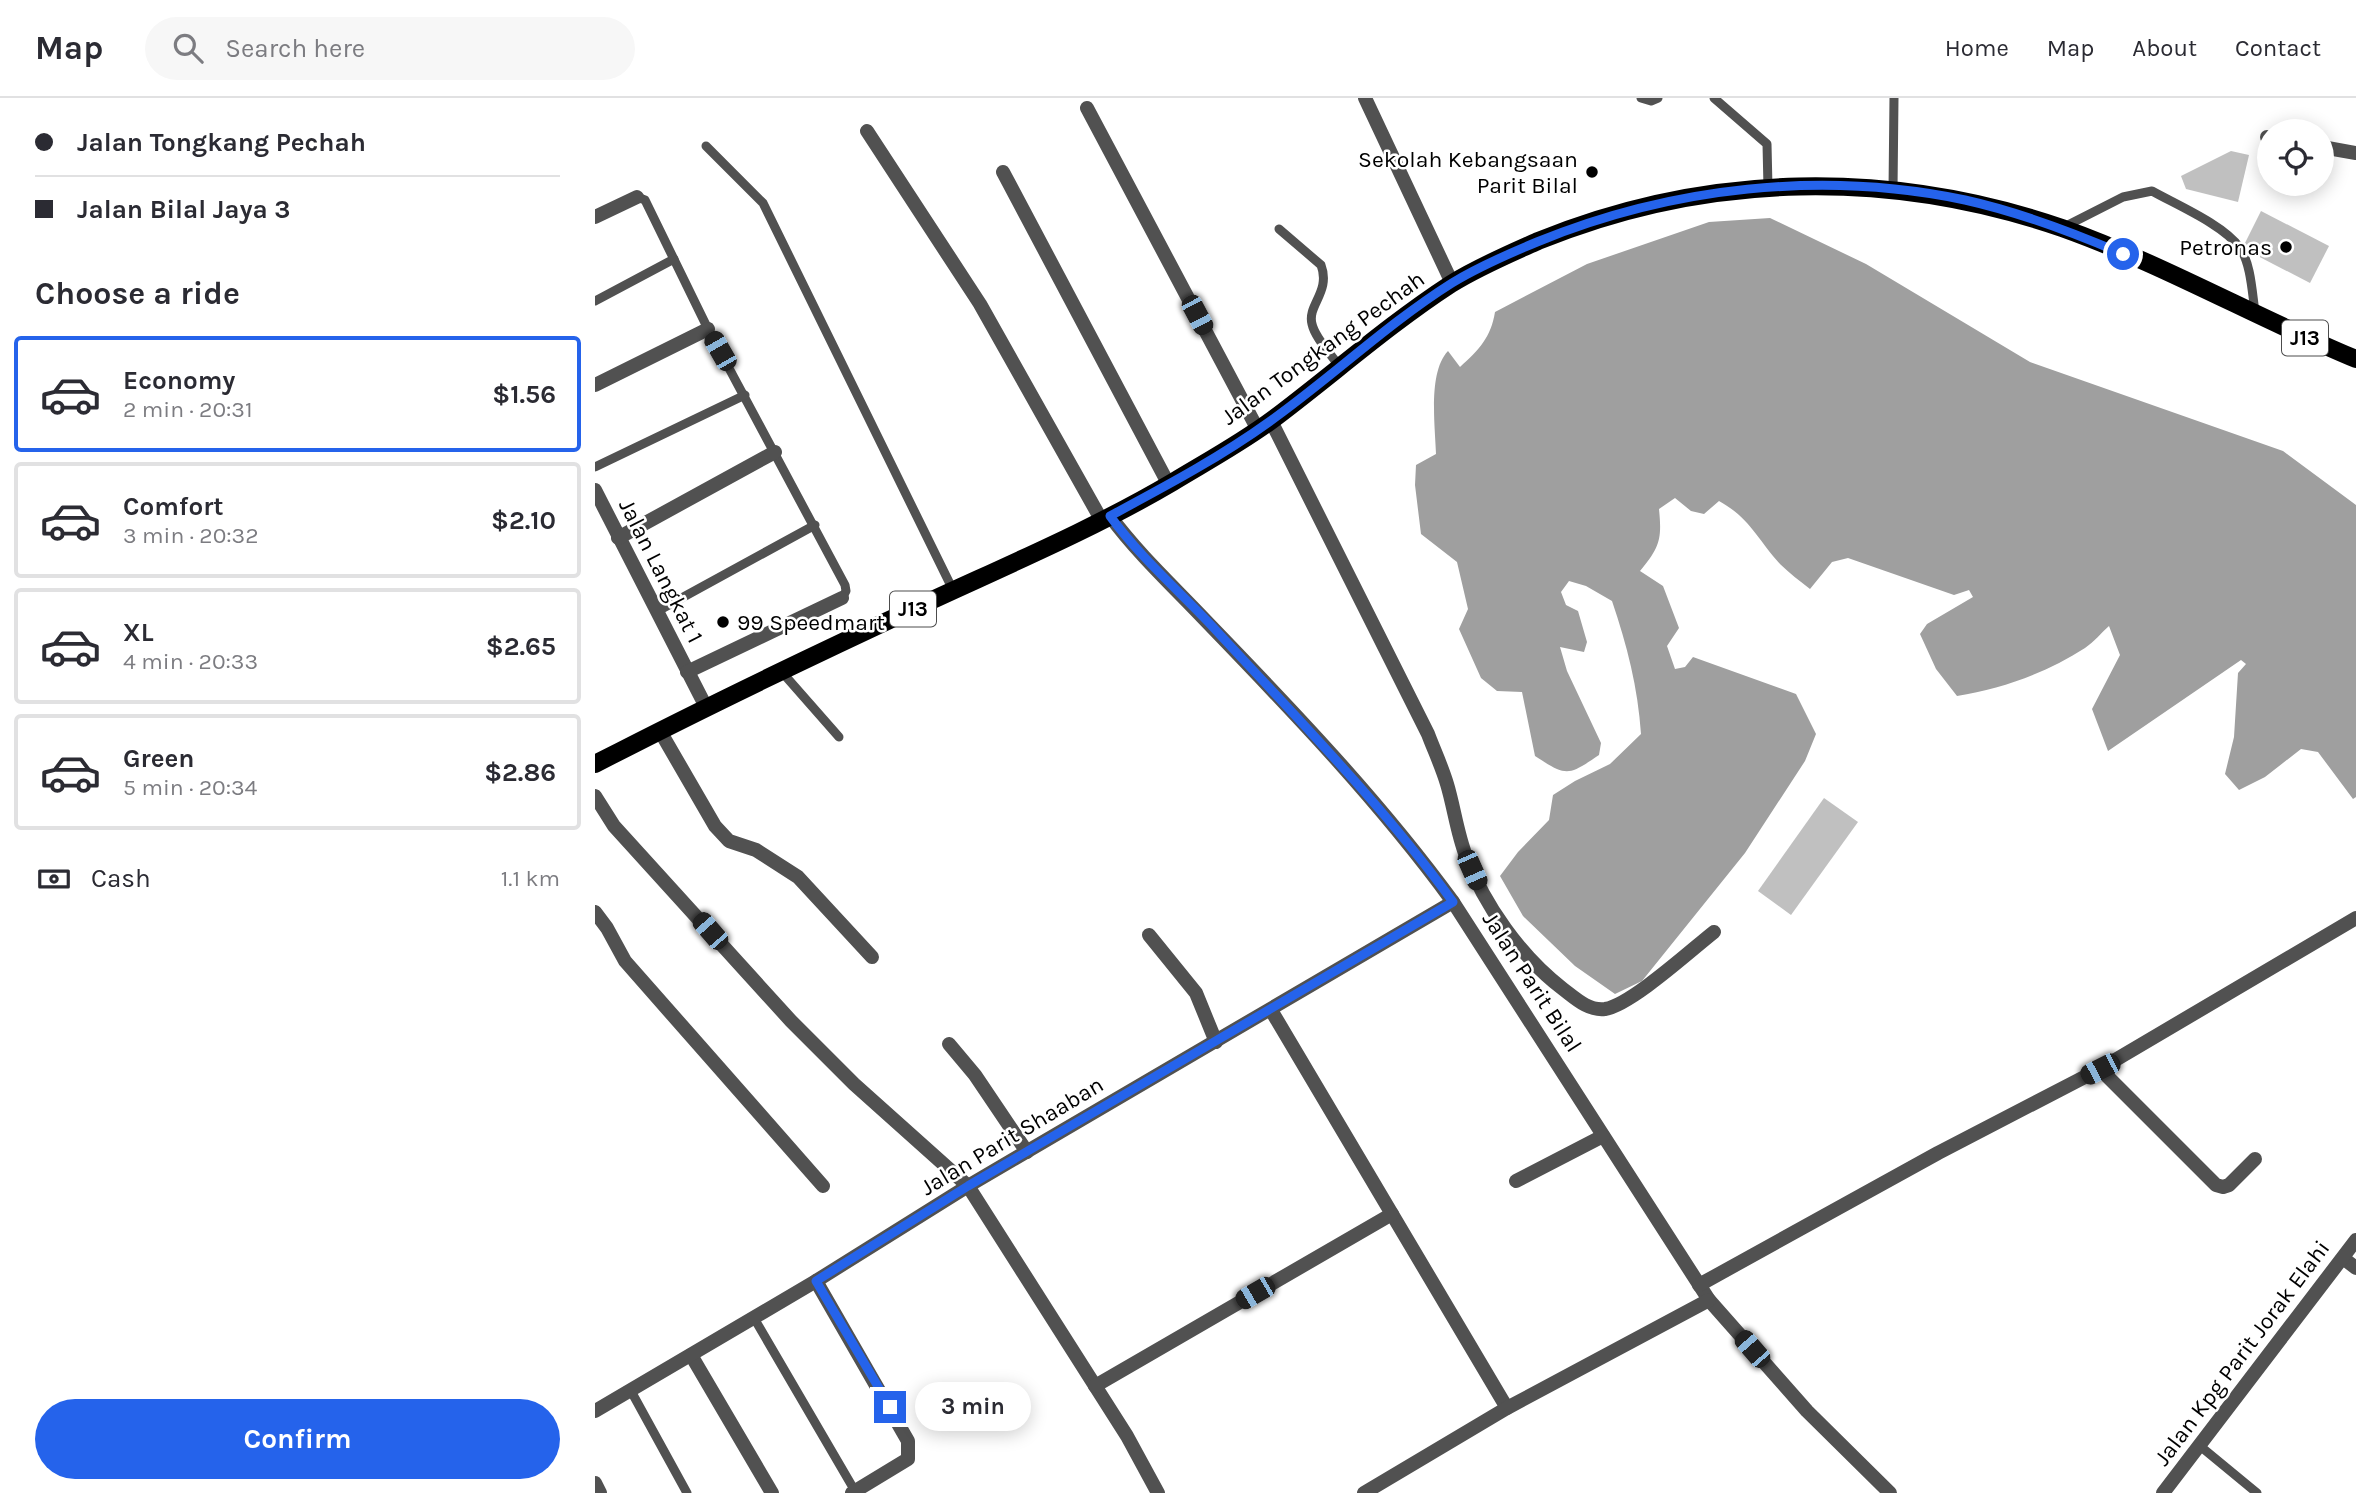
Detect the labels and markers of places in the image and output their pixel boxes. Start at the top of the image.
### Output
place label: Sekolah Kebangsaan Parit Bilal [1358,146,1578,199]
marker: Sekolah Kebangsaan Parit Bilal [1584,164,1600,180]
place label: Petronas [2179,234,2272,261]
marker: Petronas [2278,239,2294,255]
place label: 99 Speedmart [737,609,885,636]
marker: 99 Speedmart [715,614,731,630]

